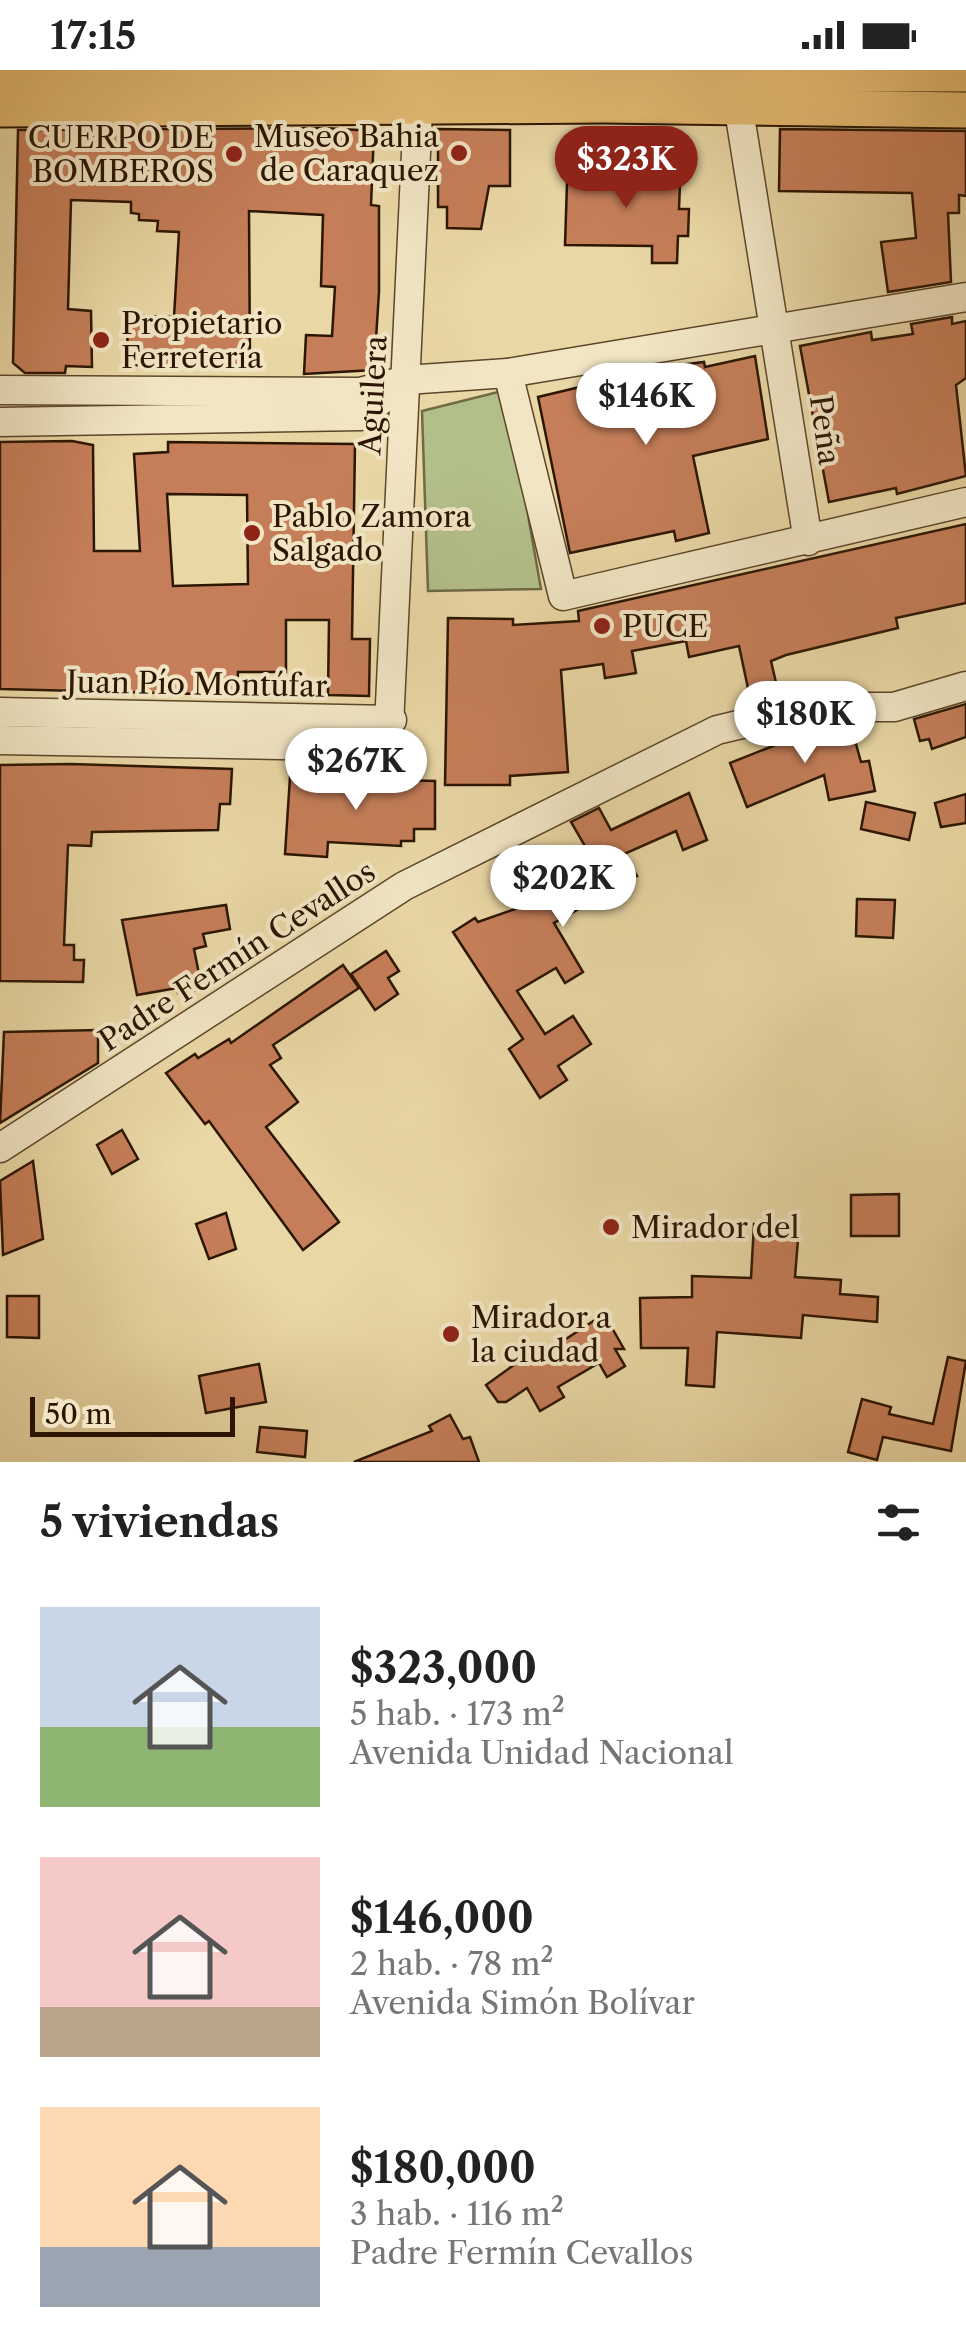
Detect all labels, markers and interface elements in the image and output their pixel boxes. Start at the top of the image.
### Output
text: 17:15 [50,12,136,59]
place label: Museo Bahia de Caraquez [254,118,439,189]
place label: CUERPO DE BOMBEROS [28,119,214,190]
pin: $323K [556,126,696,211]
text: $323K [577,139,675,178]
marker: Museo Bahia de Caraquez [448,142,470,164]
marker: CUERPO DE BOMBEROS [223,143,245,165]
place label: Propietario Ferretería [121,305,282,376]
marker: Propietario Ferretería [90,329,112,351]
street label: Aguilera [351,334,395,457]
pin: $146K [576,363,716,448]
text: $146K [598,376,694,415]
street label: Peña [802,393,848,467]
place label: Pablo Zamora Salgado [272,498,472,569]
marker: Pablo Zamora Salgado [241,522,263,544]
place label: PUCE [622,608,709,645]
marker: PUCE [591,615,613,637]
street label: Juan Pío Montúfar [62,663,328,705]
pin: $180K [735,681,875,766]
text: $180K [756,694,854,733]
pin: $267K [286,728,426,813]
text: $267K [307,741,405,780]
pin: $202K [493,845,633,930]
street label: Padre Fermín Cevallos [92,853,382,1059]
text: $202K [512,858,614,897]
place label: Mirador del [631,1209,800,1246]
marker: Mirador del [600,1216,622,1238]
place label: Mirador a la ciudad [471,1299,611,1370]
marker: Mirador a la ciudad [440,1323,462,1345]
scale bar [30,1392,235,1436]
text: 50 m [45,1397,112,1431]
icon: filters [871,1495,926,1550]
text: 5 viviendas [40,1496,279,1548]
text: $323,000 [350,1642,537,1694]
icon: home [120,1647,240,1767]
text: 5 hab. · 173 m² [350,1694,565,1733]
text: Avenida Unidad Nacional [350,1733,733,1772]
text: $146,000 [350,1892,534,1944]
icon: home [120,1897,240,2017]
text: 2 hab. · 78 m² [350,1944,554,1983]
text: Avenida Simón Bolívar [350,1983,695,2022]
text: $180,000 [350,2142,536,2194]
icon: home [120,2147,240,2267]
text: 3 hab. · 116 m² [350,2194,564,2233]
text: Padre Fermín Cevallos [350,2233,693,2272]

